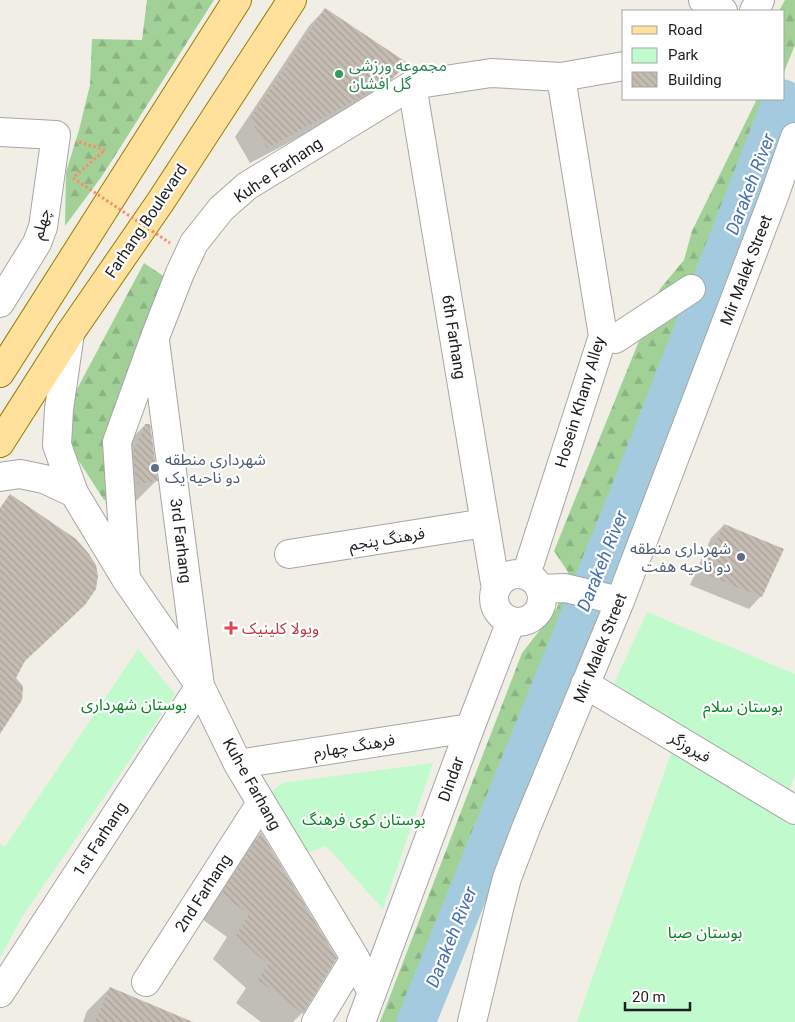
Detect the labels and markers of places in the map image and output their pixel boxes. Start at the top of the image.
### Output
place label: مجموعه ورزشی گل افشان [349,56,447,93]
marker: مجموعه ورزشی گل افشان [333,68,345,80]
place label: شهرداری منطقه دو ناحیه یک [165,450,266,487]
marker: شهرداری منطقه دو ناحیه یک [149,462,161,474]
place label: شهرداری منطقه دو ناحیه هفت [630,539,731,576]
marker: شهرداری منطقه دو ناحیه هفت [735,551,747,563]
place label: ویولا کلینیک [242,619,319,638]
marker: ویولا کلینیک [224,621,238,635]

